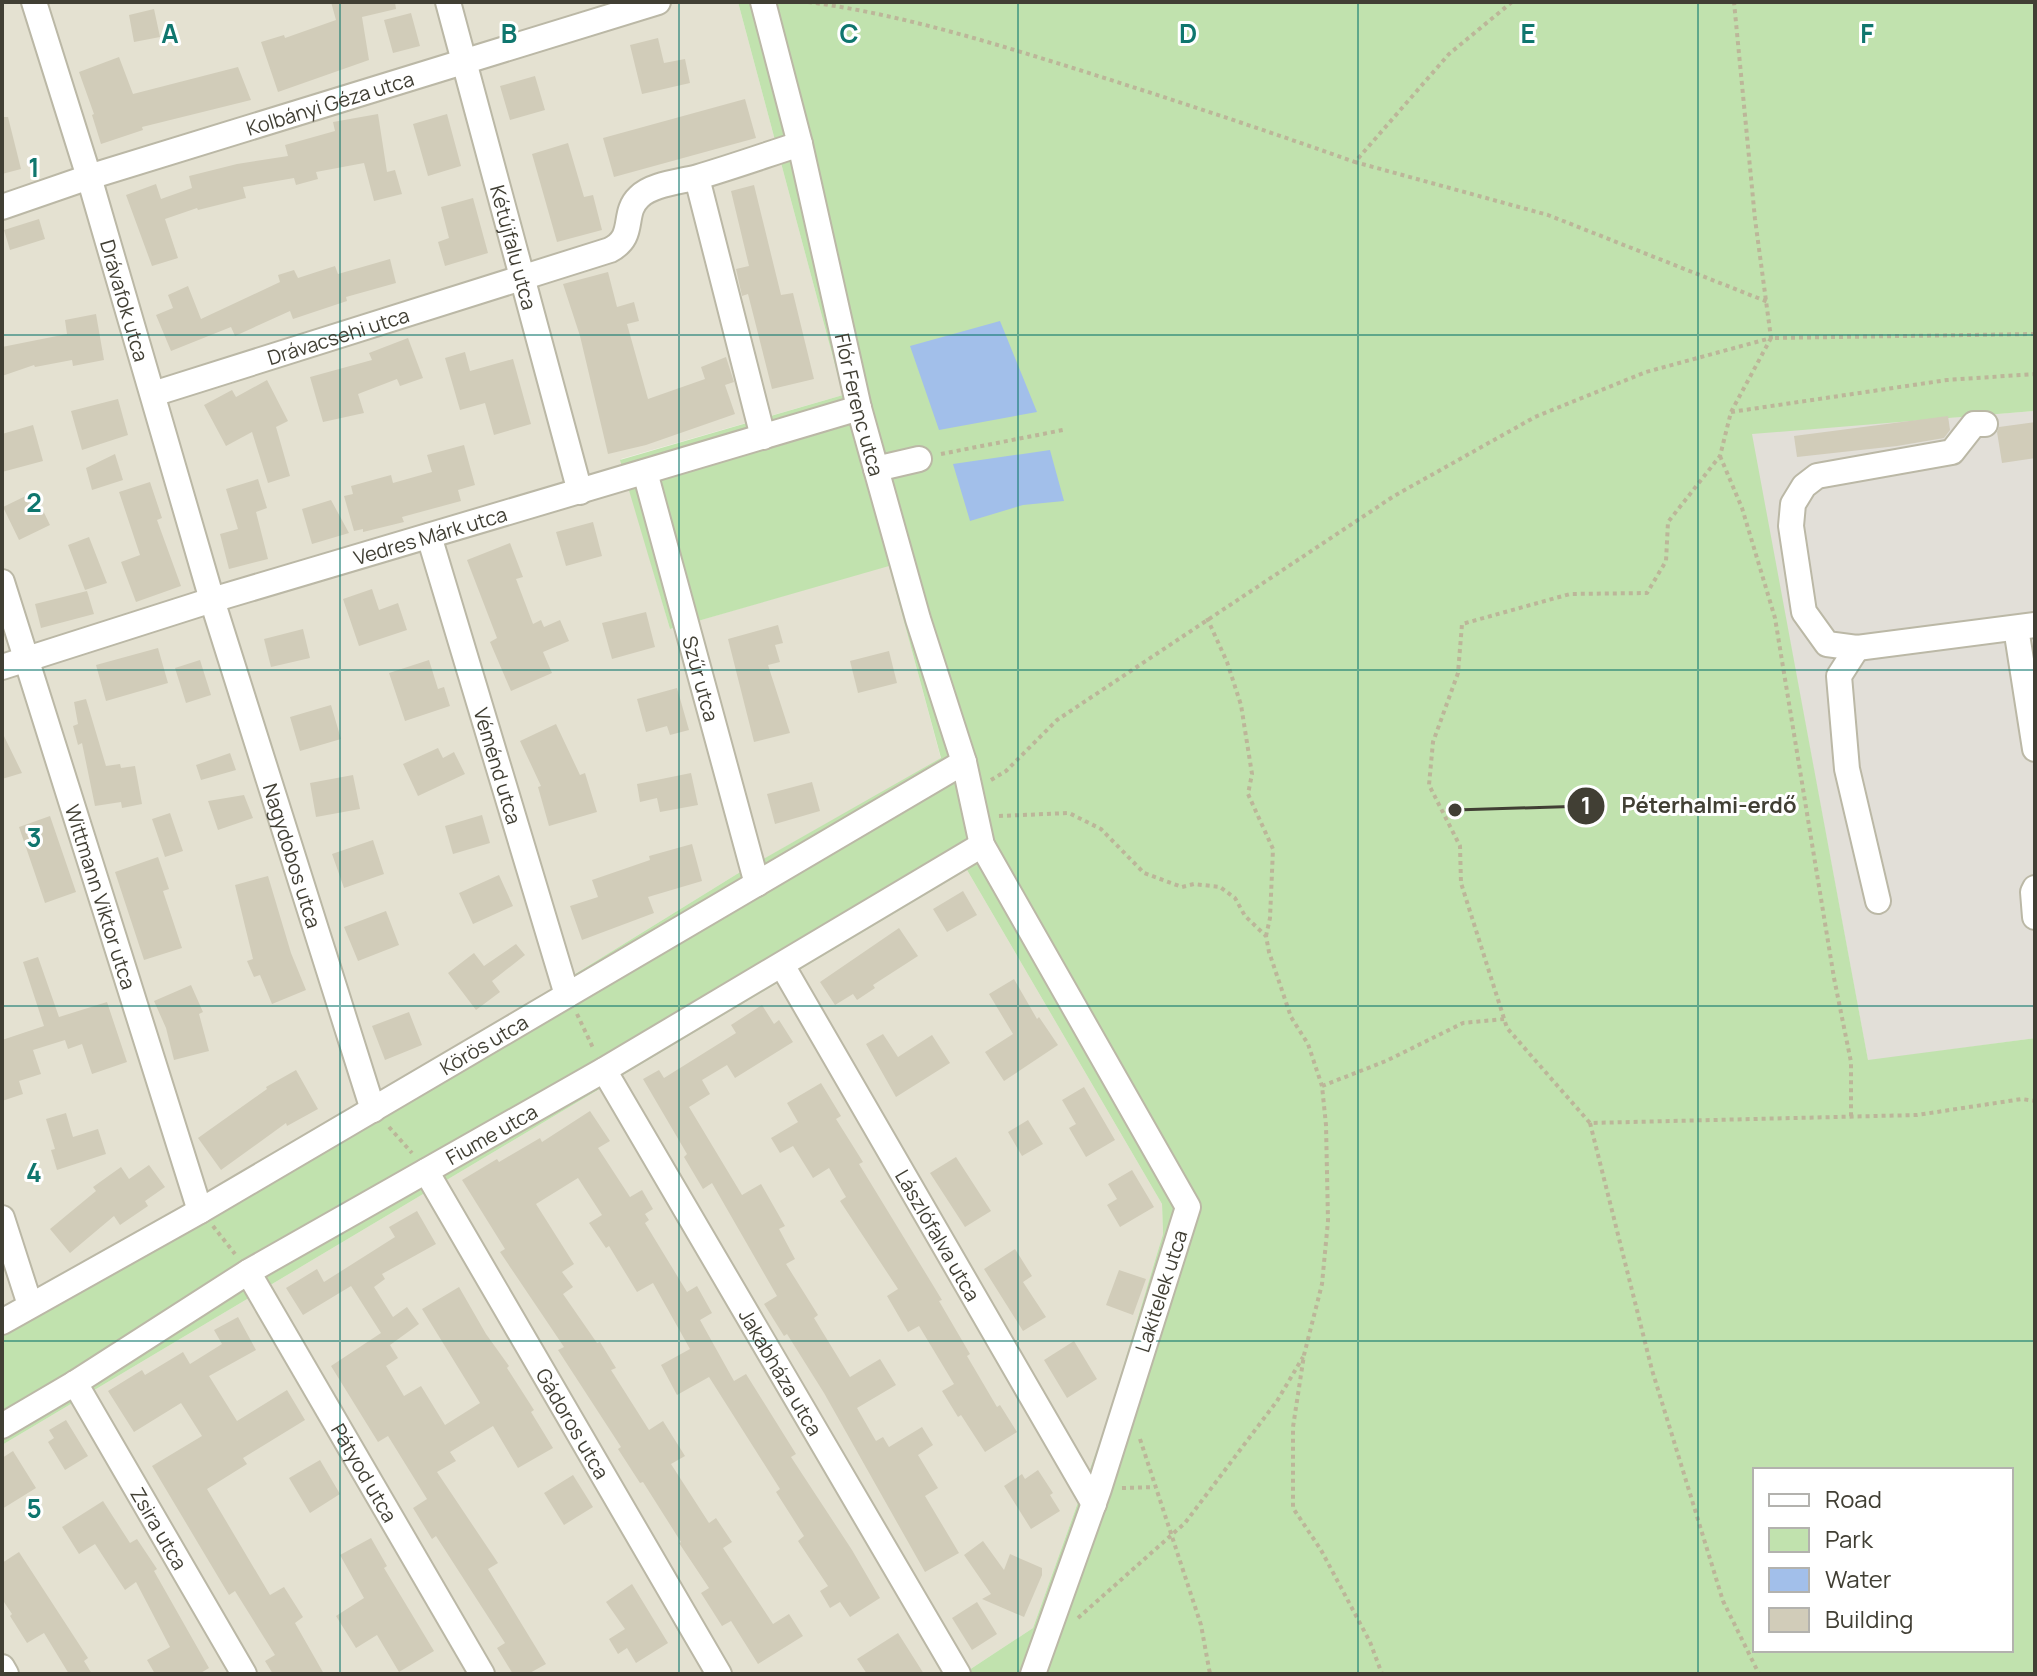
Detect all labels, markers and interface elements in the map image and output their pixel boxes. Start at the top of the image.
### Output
text: A [161,15,179,51]
text: B [501,15,517,51]
text: C [839,15,859,51]
text: D [1179,15,1197,51]
text: E [1520,15,1536,51]
text: F [1860,15,1874,51]
street label: Kolbányi Géza utca [243,64,417,141]
text: 1 [28,149,40,185]
street label: Kétújfalu utca [484,182,544,313]
street label: Drávafok utca [94,236,155,365]
street label: Drávacsehi utca [264,301,412,371]
street label: Flór Ferenc utca [829,331,891,479]
text: 2 [26,484,42,520]
street label: Vedres Márk utca [350,500,510,571]
street label: Szűr utca [677,633,726,724]
street label: Véménd utca [468,704,528,827]
street label: Nagydobos utca [257,780,328,931]
callout: Péterhalmi-erdő [1566,783,1813,829]
text: 1 [1581,788,1591,821]
text: Péterhalmi-erdő [1622,790,1797,820]
street label: Wittmann Viktor utca [59,801,143,993]
text: 3 [26,819,42,855]
street label: Körös utca [435,1008,533,1081]
street label: Fiume utca [441,1097,542,1171]
text: 4 [26,1154,42,1190]
street label: Lászlófalva utca [890,1164,987,1306]
street label: Lakitelek utca [1129,1226,1193,1356]
street label: Jakabháza utca [733,1303,829,1441]
street label: Gádoros utca [530,1363,616,1484]
street label: Pátyod utca [325,1418,404,1527]
legend [1753,1468,2013,1652]
street label: Zsira utca [125,1482,194,1574]
text: Road [1825,1482,1882,1515]
text: 5 [26,1490,42,1526]
text: Park [1825,1522,1874,1555]
text: Water [1825,1562,1892,1595]
text: Building [1825,1602,1913,1635]

